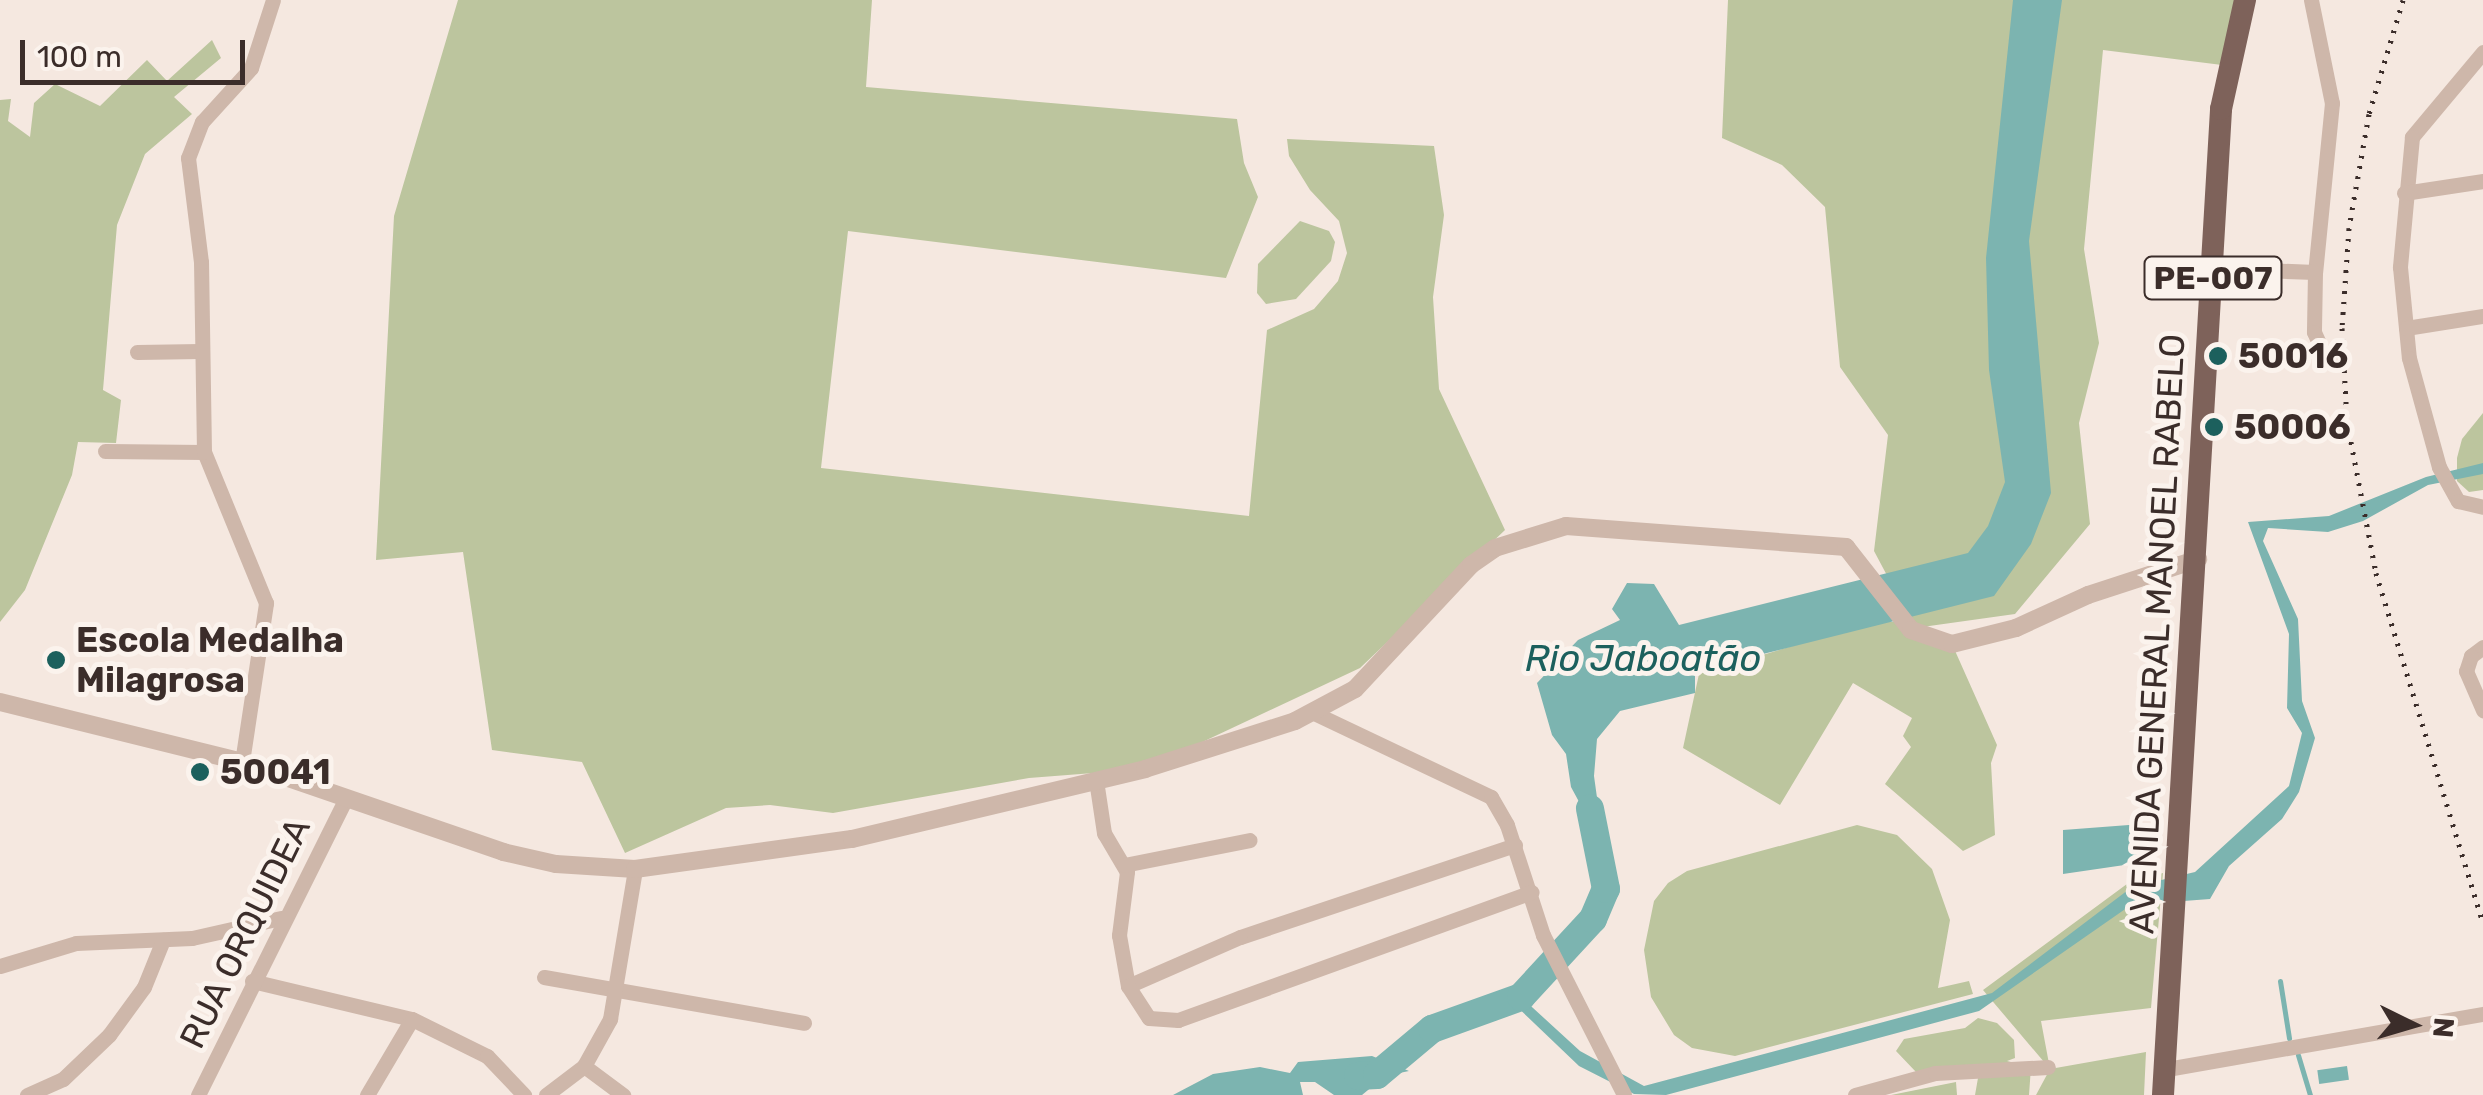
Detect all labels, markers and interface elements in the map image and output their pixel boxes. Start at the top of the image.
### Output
scale bar [25,20,250,82]
text: 100 m [37,39,122,75]
road number: PE-007 [2143,251,2283,305]
street label: AVENIDA GENERAL MANOEL RABELO [2120,332,2194,936]
place label: 50016 [2238,335,2348,377]
marker: 50016 [2207,345,2229,367]
place label: 50006 [2234,406,2351,448]
marker: 50006 [2203,416,2225,438]
place label: Escola Medalha Milagrosa [76,619,344,701]
water label: Rio Jaboatão [1525,636,1761,682]
marker: Escola Medalha Milagrosa [45,649,67,671]
place label: 50041 [220,751,331,793]
marker: 50041 [189,761,211,783]
street label: RUA ORQUIDEA [171,810,319,1056]
north arrow [2363,975,2463,1075]
text: N [2426,1016,2461,1039]

